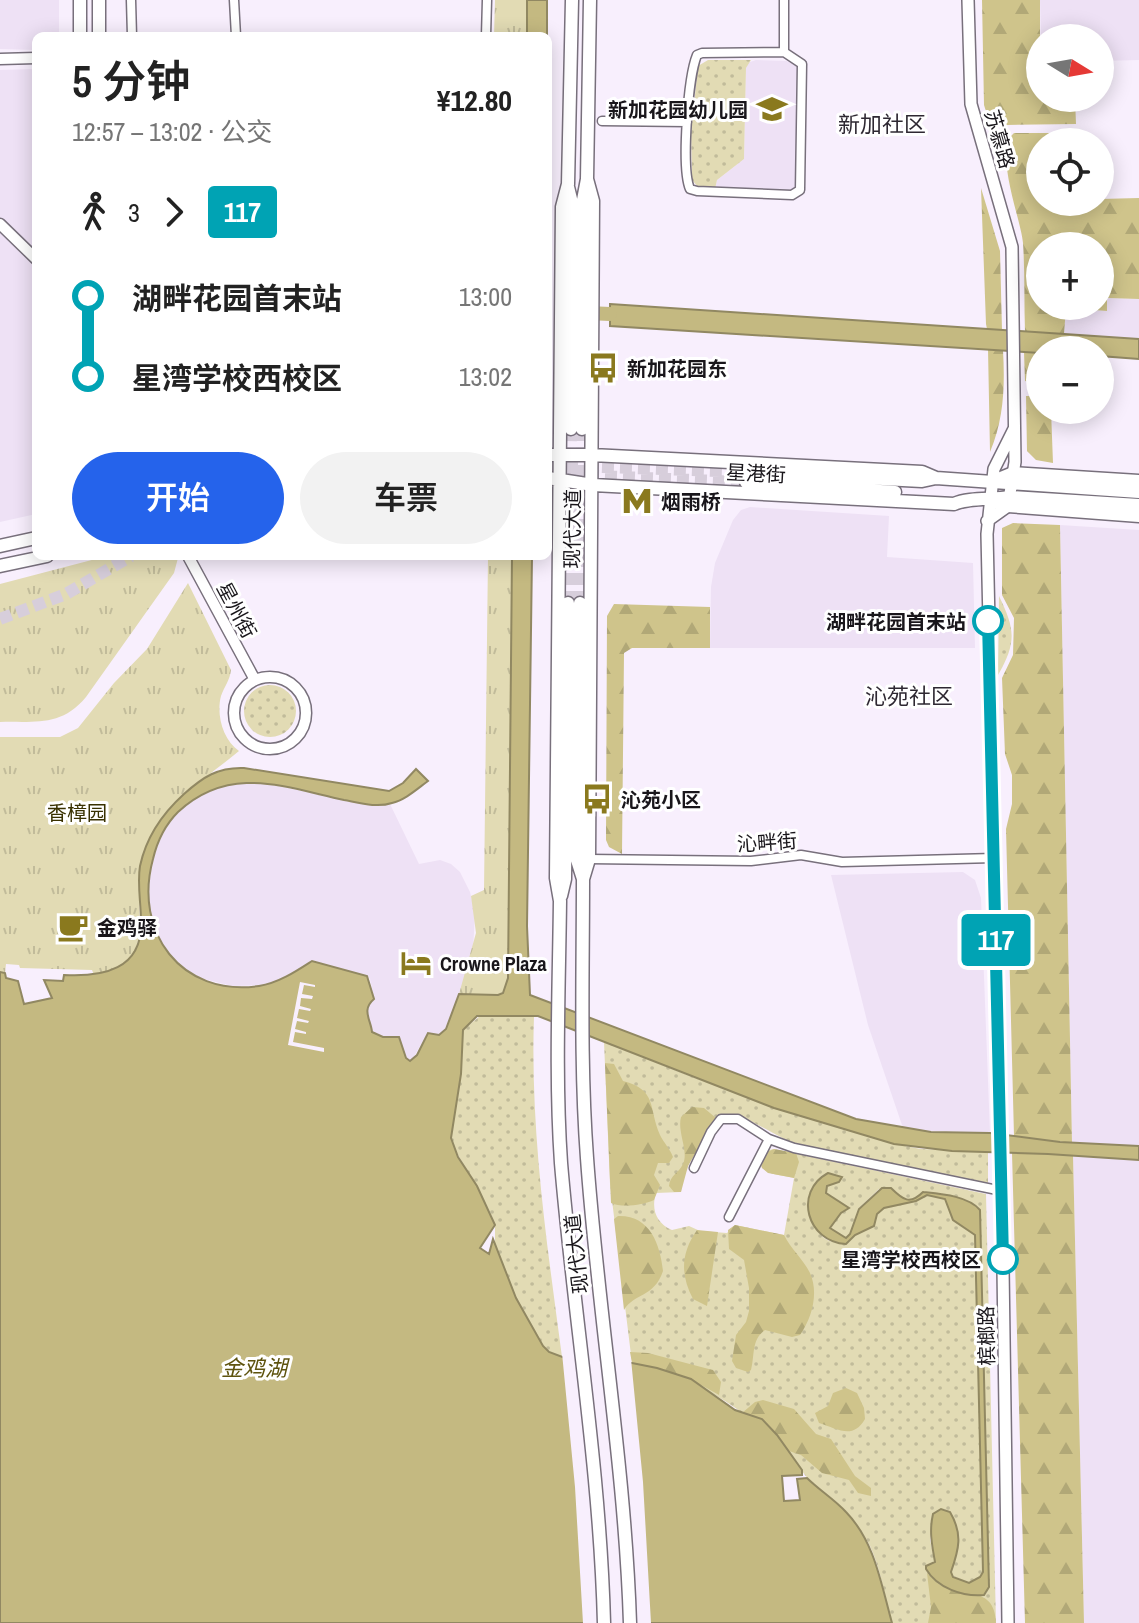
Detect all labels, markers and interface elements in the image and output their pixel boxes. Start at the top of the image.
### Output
north arrow [1026,24,1114,112]
map controls [1026,24,1114,424]
text: 5 分钟 [72,51,190,111]
text: ¥12.80 [437,80,512,120]
school or university icon: 新加花园幼儿园 [755,92,789,126]
place label: 新加花园幼儿园 [608,96,748,123]
street label: 苏慕路 [979,106,1021,172]
district label: 新加社区 [838,109,926,139]
text: 12:57 – 13:02 · 公交 [72,114,272,149]
button: locate [1026,128,1114,216]
icon: walk [72,190,116,234]
icon: forward [152,190,196,234]
text: 117 [224,193,261,231]
text: 3 [128,195,140,230]
button: + [1026,232,1114,320]
text: 湖畔花园首末站 [132,278,342,318]
text: 13:00 [459,279,512,314]
button: − [1026,336,1114,424]
bus stop icon: 新加花园东 [586,351,620,385]
place label: 新加花园东 [627,355,727,382]
text: 星湾学校西校区 [132,358,342,398]
text: 13:02 [459,359,512,394]
button: 开始 [72,452,284,544]
button: 车票 [300,452,512,544]
street label: 星港街 [725,458,787,488]
metro station icon: 烟雨桥 [620,484,654,518]
place label: 烟雨桥 [661,488,721,515]
street label: 现代大道 [558,489,586,569]
street label: 星州街 [211,577,263,643]
marker: 湖畔花园首末站 [973,606,1003,636]
place label: 湖畔花园首末站 [826,608,966,635]
district label: 沁苑社区 [865,681,953,711]
bus stop icon: 沁苑小区 [580,782,614,816]
place label: 沁苑小区 [621,786,701,813]
park label: 香樟园 [47,799,107,826]
street label: 沁畔街 [736,826,798,858]
cafe icon: 金鸡驿 [56,910,90,944]
place label: 金鸡驿 [97,914,157,941]
line badge: 117 [950,914,1042,966]
text: 117 [977,921,1015,959]
hotel icon: Crowne Plaza [399,946,433,980]
place label: Crowne Plaza [440,950,547,977]
street label: 现代大道 [558,1213,594,1295]
marker: 星湾学校西校区 [988,1244,1018,1274]
place label: 星湾学校西校区 [841,1246,981,1273]
street label: 槟榔路 [972,1306,1000,1366]
water label: 金鸡湖 [221,1353,290,1383]

